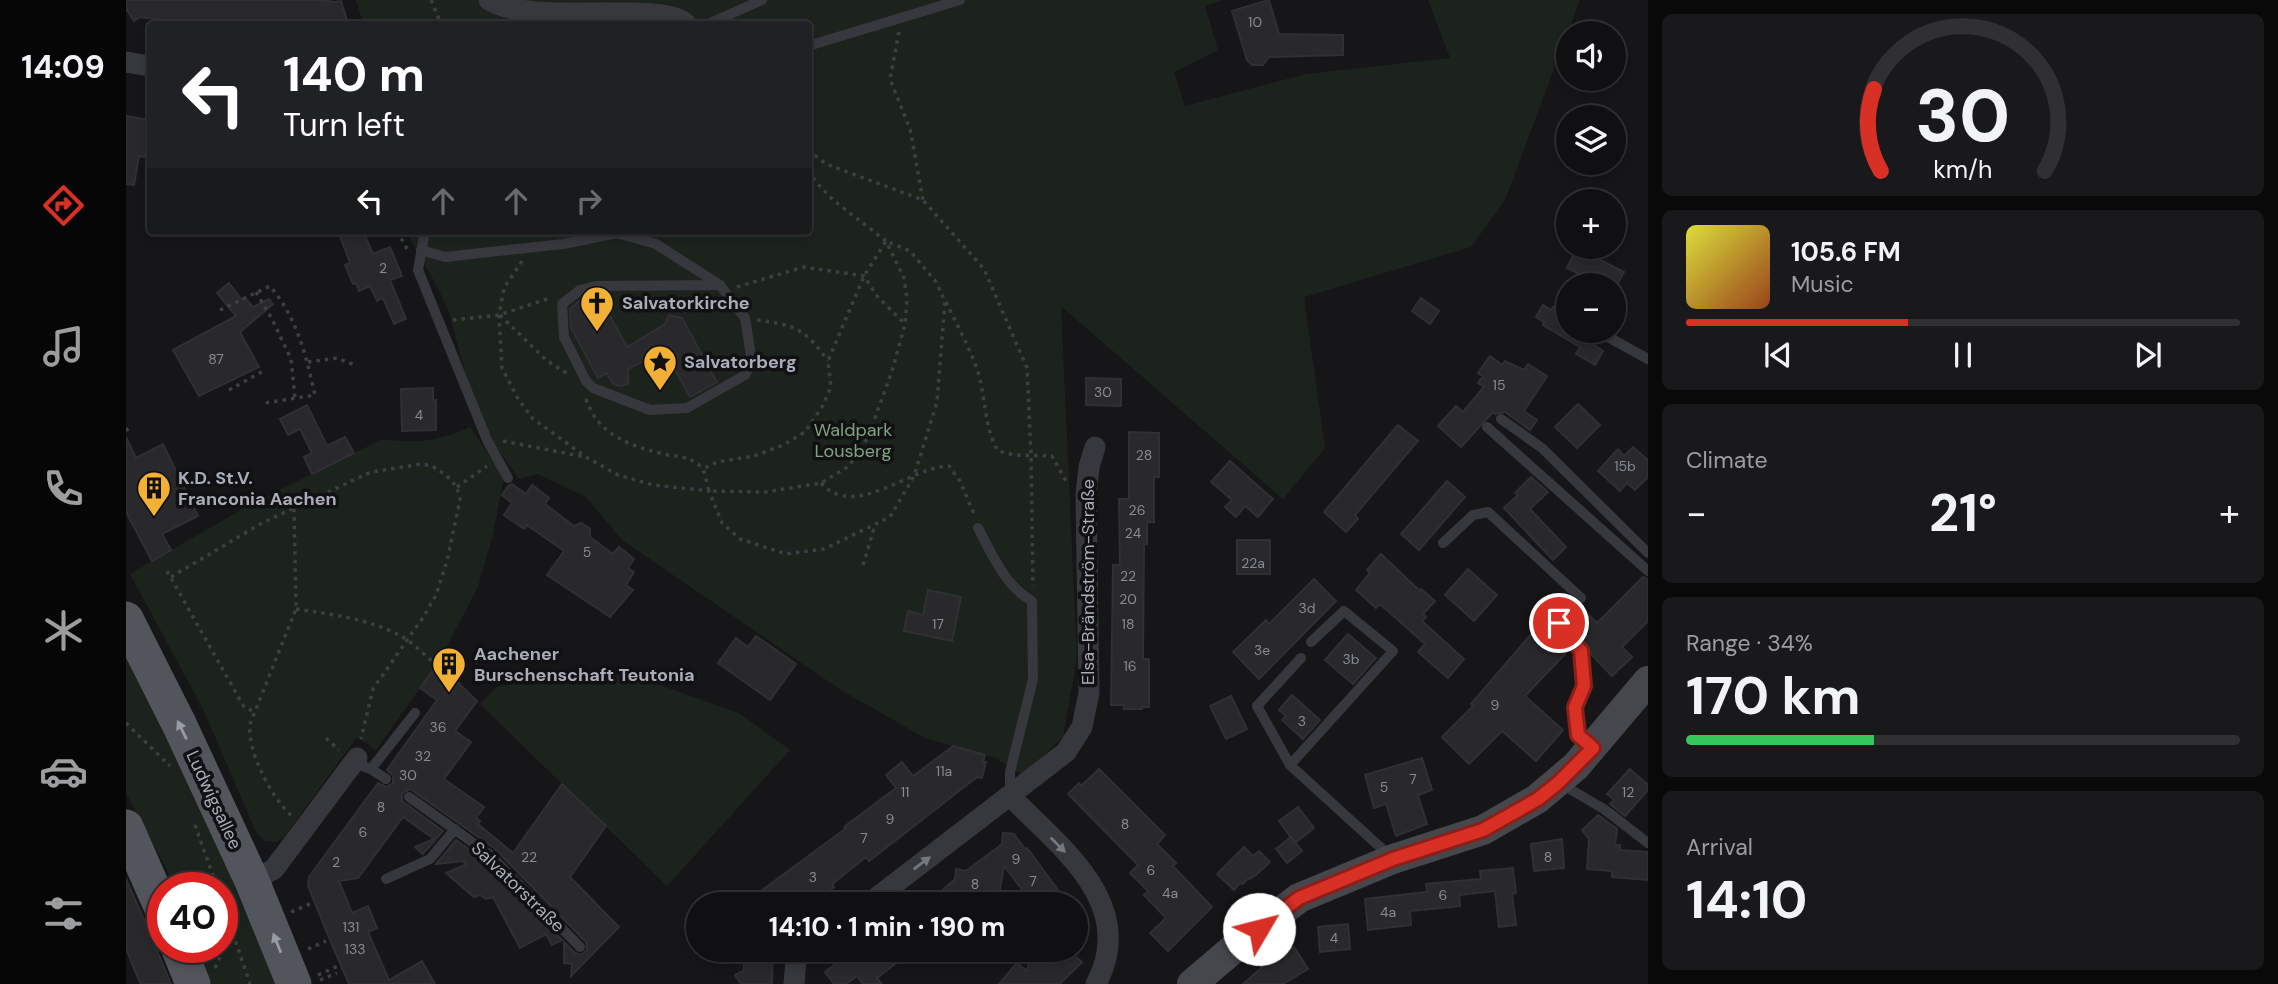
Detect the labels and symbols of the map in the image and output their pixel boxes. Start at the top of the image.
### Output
house number: 10 [1248,13,1262,31]
house number: 2 [379,259,387,277]
church icon: Salvatorkirche [578,284,616,333]
place label: Salvatorkirche [622,291,750,315]
place icon: Salvatorberg [641,343,679,392]
house number: 87 [208,350,224,368]
place label: Salvatorberg [684,350,797,374]
house number: 15 [1493,376,1505,394]
house number: 30 [1094,383,1112,401]
house number: 4 [415,406,424,424]
park label: Waldpark Lousberg [814,418,892,463]
house number: 28 [1136,446,1152,464]
house number: 15b [1614,457,1636,475]
place label: K.D. St.V. Franconia Aachen [178,466,337,511]
building icon: K.D. St.V. Franconia Aachen [135,469,173,518]
street label: Elsa-Brändström-Straße [1076,479,1100,685]
house number: 26 [1129,501,1145,519]
house number: 24 [1125,524,1142,542]
house number: 5 [583,543,591,561]
house number: 22a [1241,554,1265,572]
house number: 22 [1120,567,1136,585]
house number: 20 [1119,590,1137,608]
pin [1529,593,1589,653]
house number: 3d [1298,599,1316,617]
house number: 17 [932,615,944,633]
house number: 18 [1122,615,1134,633]
house number: 3e [1254,641,1270,659]
place label: Aachener Burschenschaft Teutonia [474,642,695,687]
building icon: Aachener Burschenschaft Teutonia [430,645,468,694]
house number: 3b [1342,650,1360,668]
house number: 16 [1123,657,1137,675]
house number: 9 [1491,696,1500,714]
house number: 3 [1298,712,1306,730]
house number: 36 [429,718,447,736]
one-way arrow [176,720,188,740]
street label: Ludwigsallee [181,747,247,853]
house number: 32 [415,747,431,765]
house number: 11a [936,762,952,780]
house number: 30 [399,766,417,784]
house number: 7 [1409,770,1417,788]
house number: 5 [1380,778,1388,796]
house number: 11 [901,783,909,801]
house number: 12 [1622,783,1634,801]
house number: 8 [377,798,385,816]
house number: 9 [886,810,895,828]
house number: 8 [1121,815,1129,833]
house number: 6 [359,823,367,841]
house number: 7 [860,829,868,847]
street label: Salvatorstraße [466,836,570,938]
one-way arrow [1049,836,1066,852]
house number: 22 [521,848,537,866]
house number: 8 [1544,848,1552,866]
house number: 9 [1012,850,1021,868]
house number: 2 [332,853,340,871]
one-way arrow [912,856,930,871]
house number: 6 [1147,861,1155,879]
house number: 3 [809,868,817,886]
speed limit sign: 40 [147,872,238,963]
house number: 7 [1029,872,1037,890]
house number: 8 [971,875,979,893]
house number: 4a [1162,884,1178,902]
house number: 6 [1439,886,1447,904]
position arrow [1222,892,1296,966]
house number: 4a [1380,903,1396,921]
house number: 131 [343,918,359,936]
house number: 4 [1330,929,1339,947]
one-way arrow [271,933,283,953]
house number: 133 [345,940,365,958]

